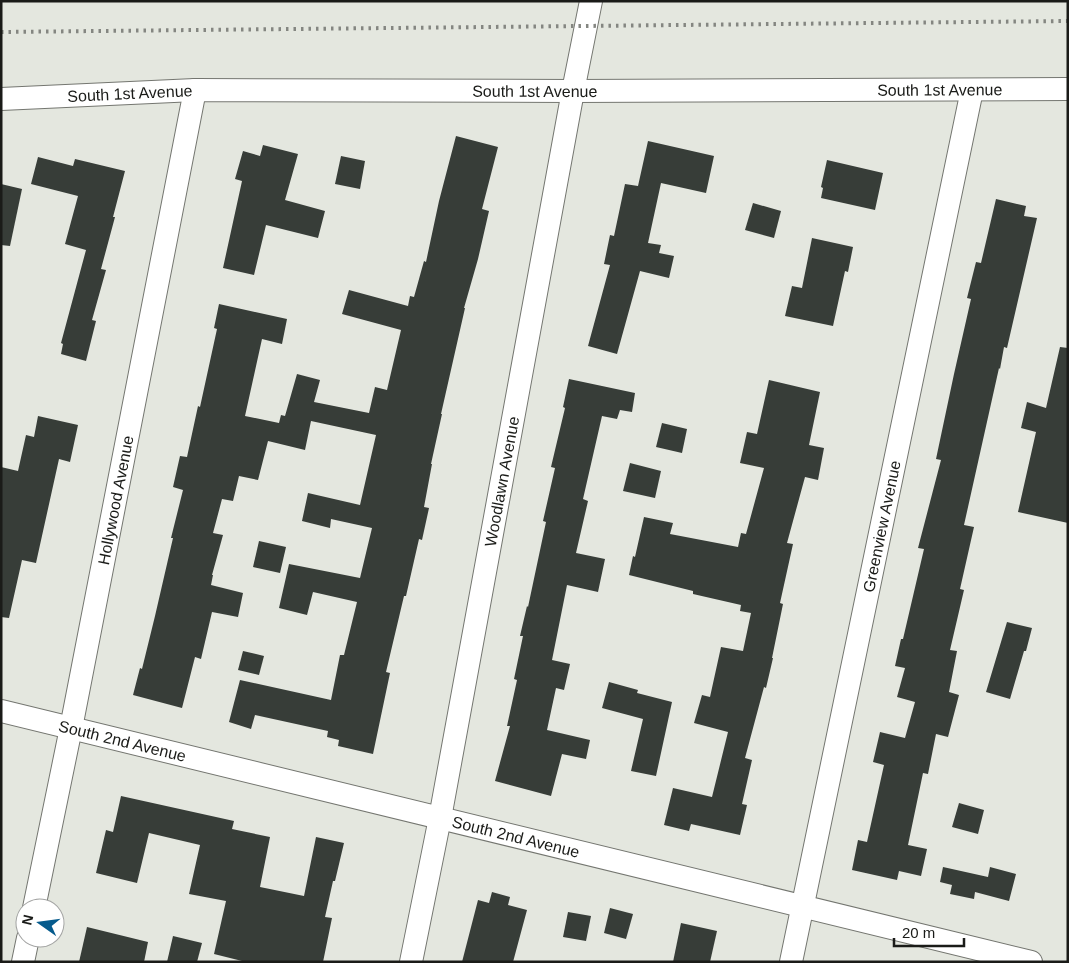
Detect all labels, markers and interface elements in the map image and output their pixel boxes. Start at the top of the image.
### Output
street label: South 1st Avenue [877,81,1003,99]
street label: South 1st Avenue [67,82,193,105]
street label: South 1st Avenue [472,83,598,100]
street label: Woodlawn Avenue [482,415,522,548]
street label: Hollywood Avenue [95,434,137,566]
street label: Greenview Avenue [860,459,904,594]
street label: South 2nd Avenue [57,717,188,765]
street label: South 2nd Avenue [450,813,581,861]
north arrow [15,898,65,948]
text: N [18,913,36,927]
scale bar [894,916,964,948]
text: 20 m [902,924,935,941]

